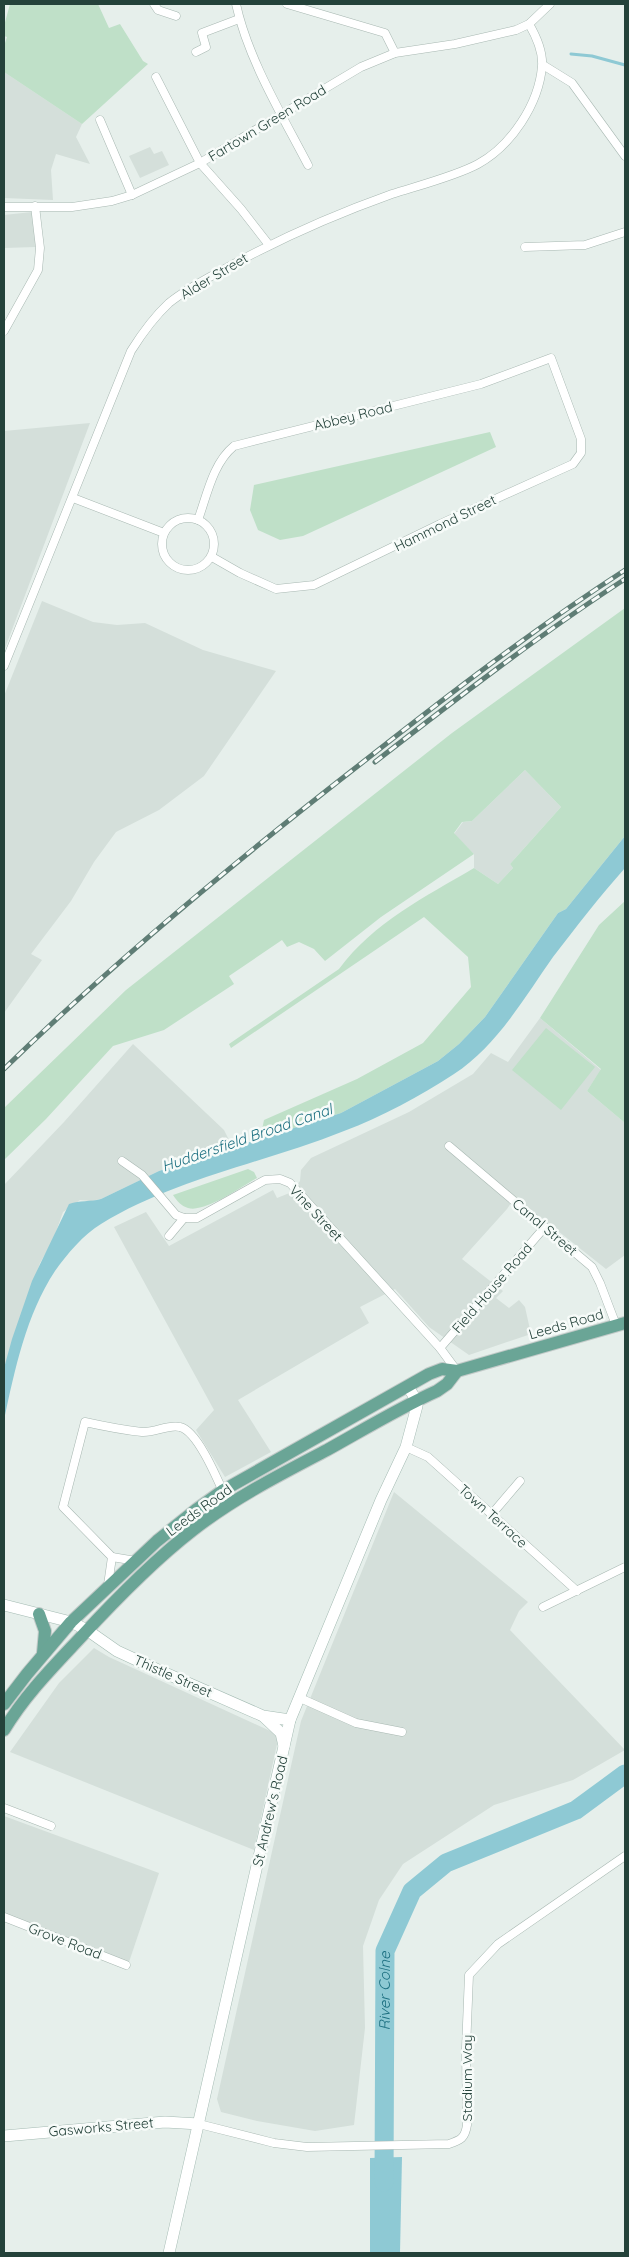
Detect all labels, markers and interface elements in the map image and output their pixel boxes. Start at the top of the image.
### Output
street label: Fartown Green Road [205,81,329,165]
street label: Alder Street [177,249,251,303]
street label: Abbey Road [312,398,394,434]
street label: Hammond Street [391,490,499,555]
water label: Huddersfield Broad Canal [159,1099,336,1176]
street label: Vine Street [285,1181,347,1245]
street label: Canal Street [509,1195,581,1260]
street label: Field House Road [448,1239,536,1337]
street label: Leeds Road [527,1305,605,1343]
street label: Leeds Road [163,1480,235,1540]
street label: Town Terrace [455,1480,531,1552]
street label: Thistle Street [131,1651,215,1701]
street label: St Andrew's Road [248,1754,292,1868]
street label: Grove Road [26,1919,104,1963]
water label: River Colne [375,1951,394,2031]
street label: Stadium Way [458,2035,476,2121]
street label: Gasworks Street [48,2113,155,2141]

